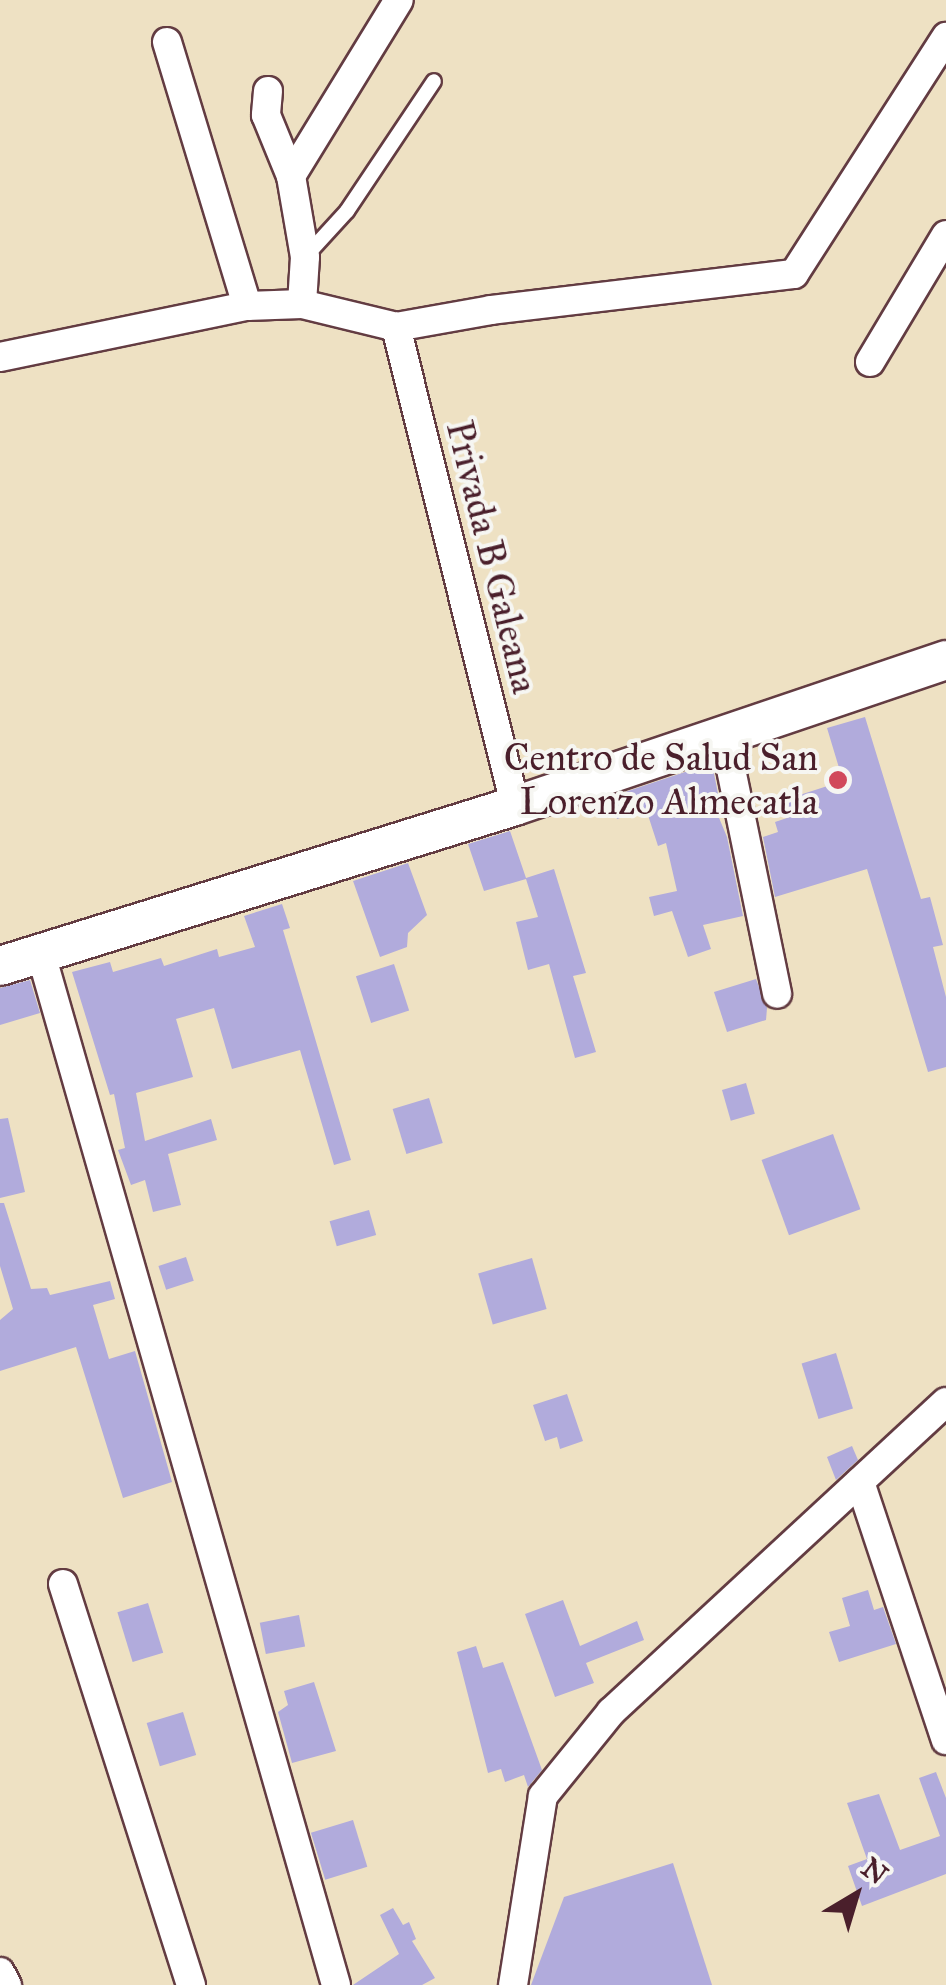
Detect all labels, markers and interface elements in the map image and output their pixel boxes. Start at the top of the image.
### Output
street label: Privada B Galeana [436,416,548,698]
place label: Centro de Salud San Lorenzo Almecatla [504,735,818,824]
marker: Centro de Salud San Lorenzo Almecatla [827,769,849,791]
north arrow [806,1845,906,1945]
text: N [855,1850,895,1892]

